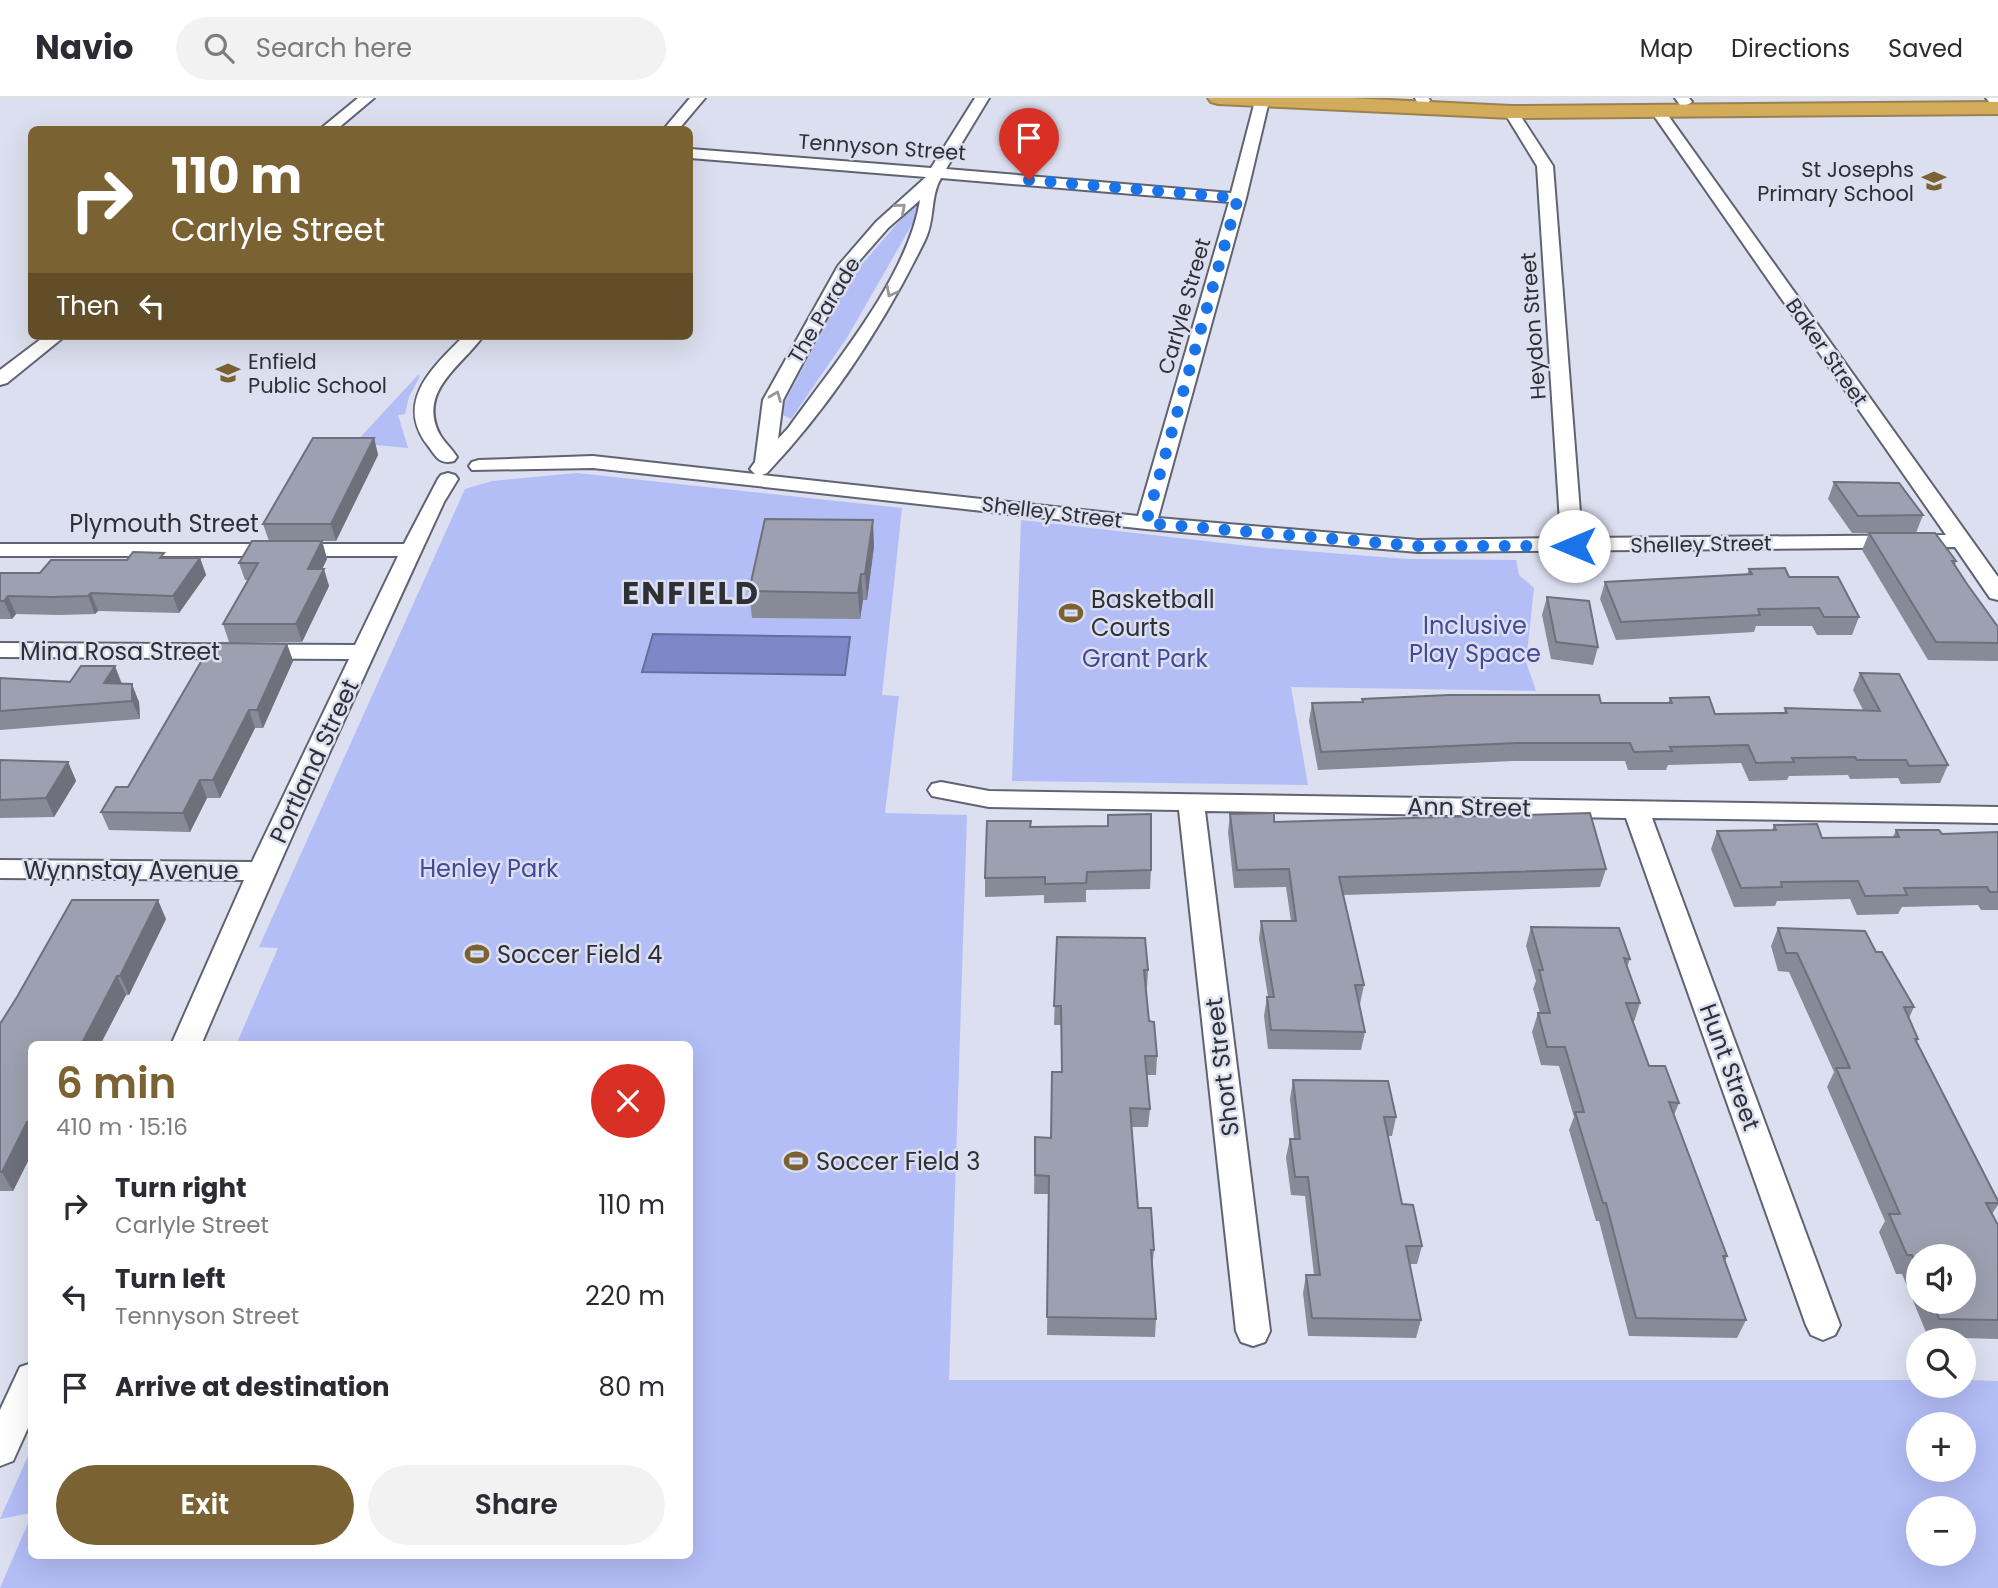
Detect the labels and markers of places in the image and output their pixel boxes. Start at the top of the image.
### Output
pin [999,108,1059,180]
place label: St Josephs Primary School [1757,155,1914,208]
school or university icon: St Josephs Primary School [1920,167,1948,195]
place label: Enfield Public School [248,347,387,400]
school or university icon: Enfield Public School [214,359,242,387]
place label: Basketball Courts [1091,583,1215,644]
sports icon: Basketball Courts [1057,599,1085,627]
place label: Soccer Field 4 [497,938,662,971]
sports icon: Soccer Field 4 [463,940,491,968]
place label: Soccer Field 3 [816,1145,980,1178]
sports icon: Soccer Field 3 [782,1147,810,1175]

